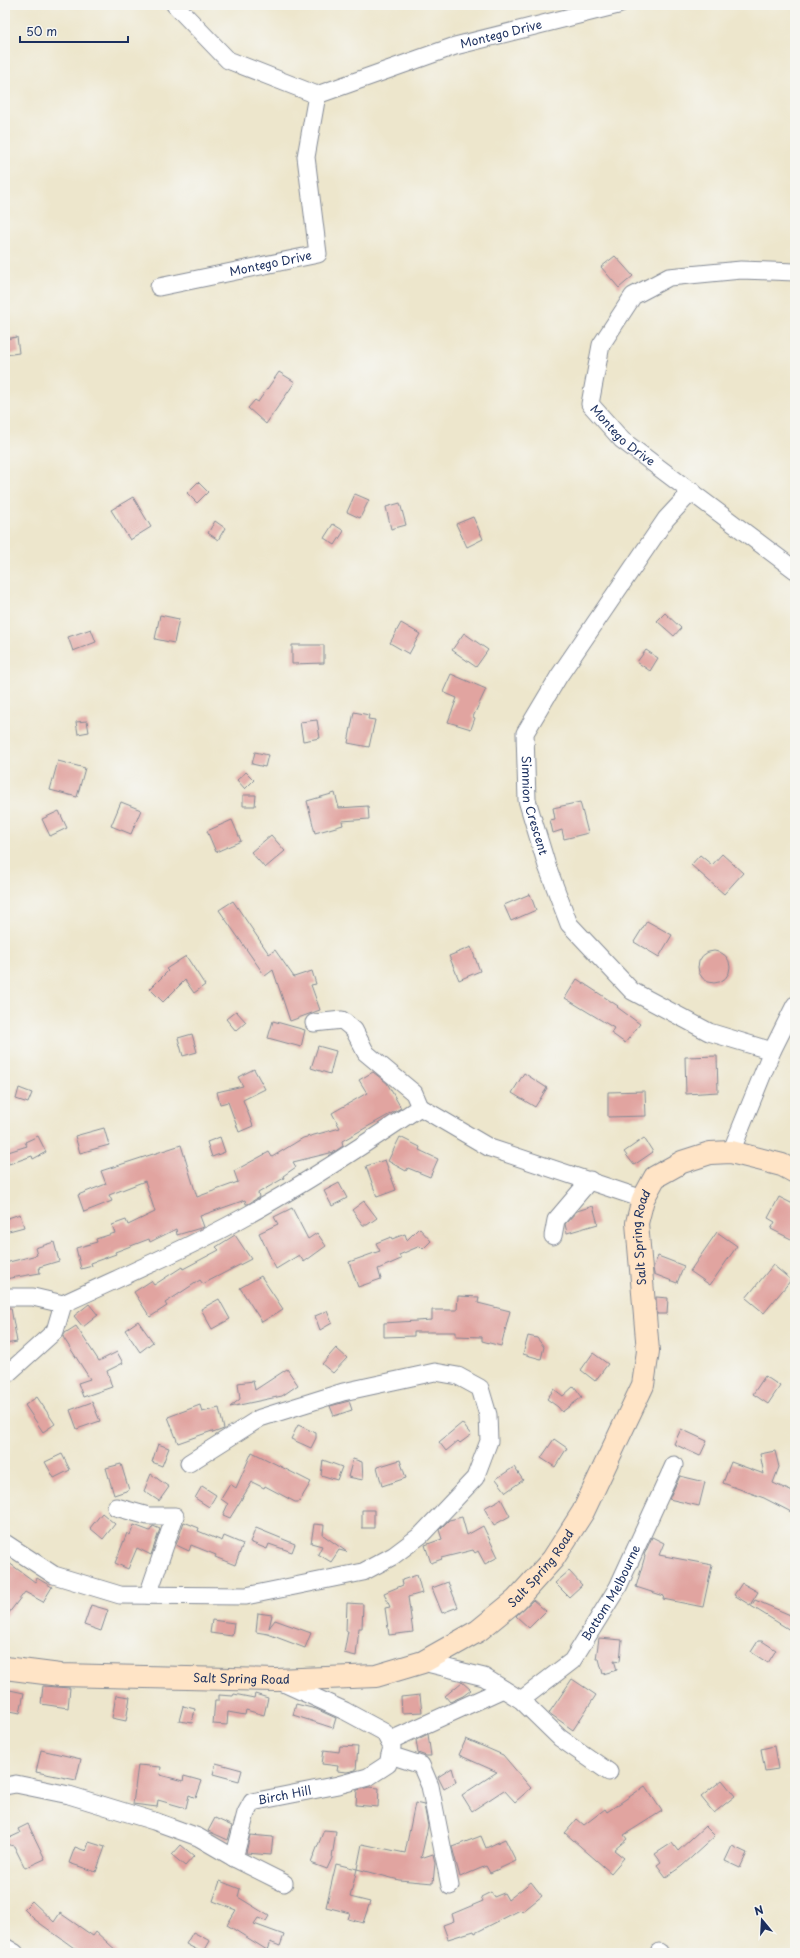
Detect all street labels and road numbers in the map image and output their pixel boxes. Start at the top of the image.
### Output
street label: Montego Drive [458,15,544,52]
street label: Montego Drive [228,246,313,280]
street label: Montego Drive [586,400,659,470]
street label: Simnion Crescent [518,755,553,857]
street label: Salt Spring Road [627,1186,655,1286]
street label: Salt Spring Road [503,1525,578,1611]
street label: Bottom Melbourne [577,1541,644,1644]
street label: Salt Spring Road [193,1668,290,1688]
street label: Birch Hill [256,1781,313,1809]

